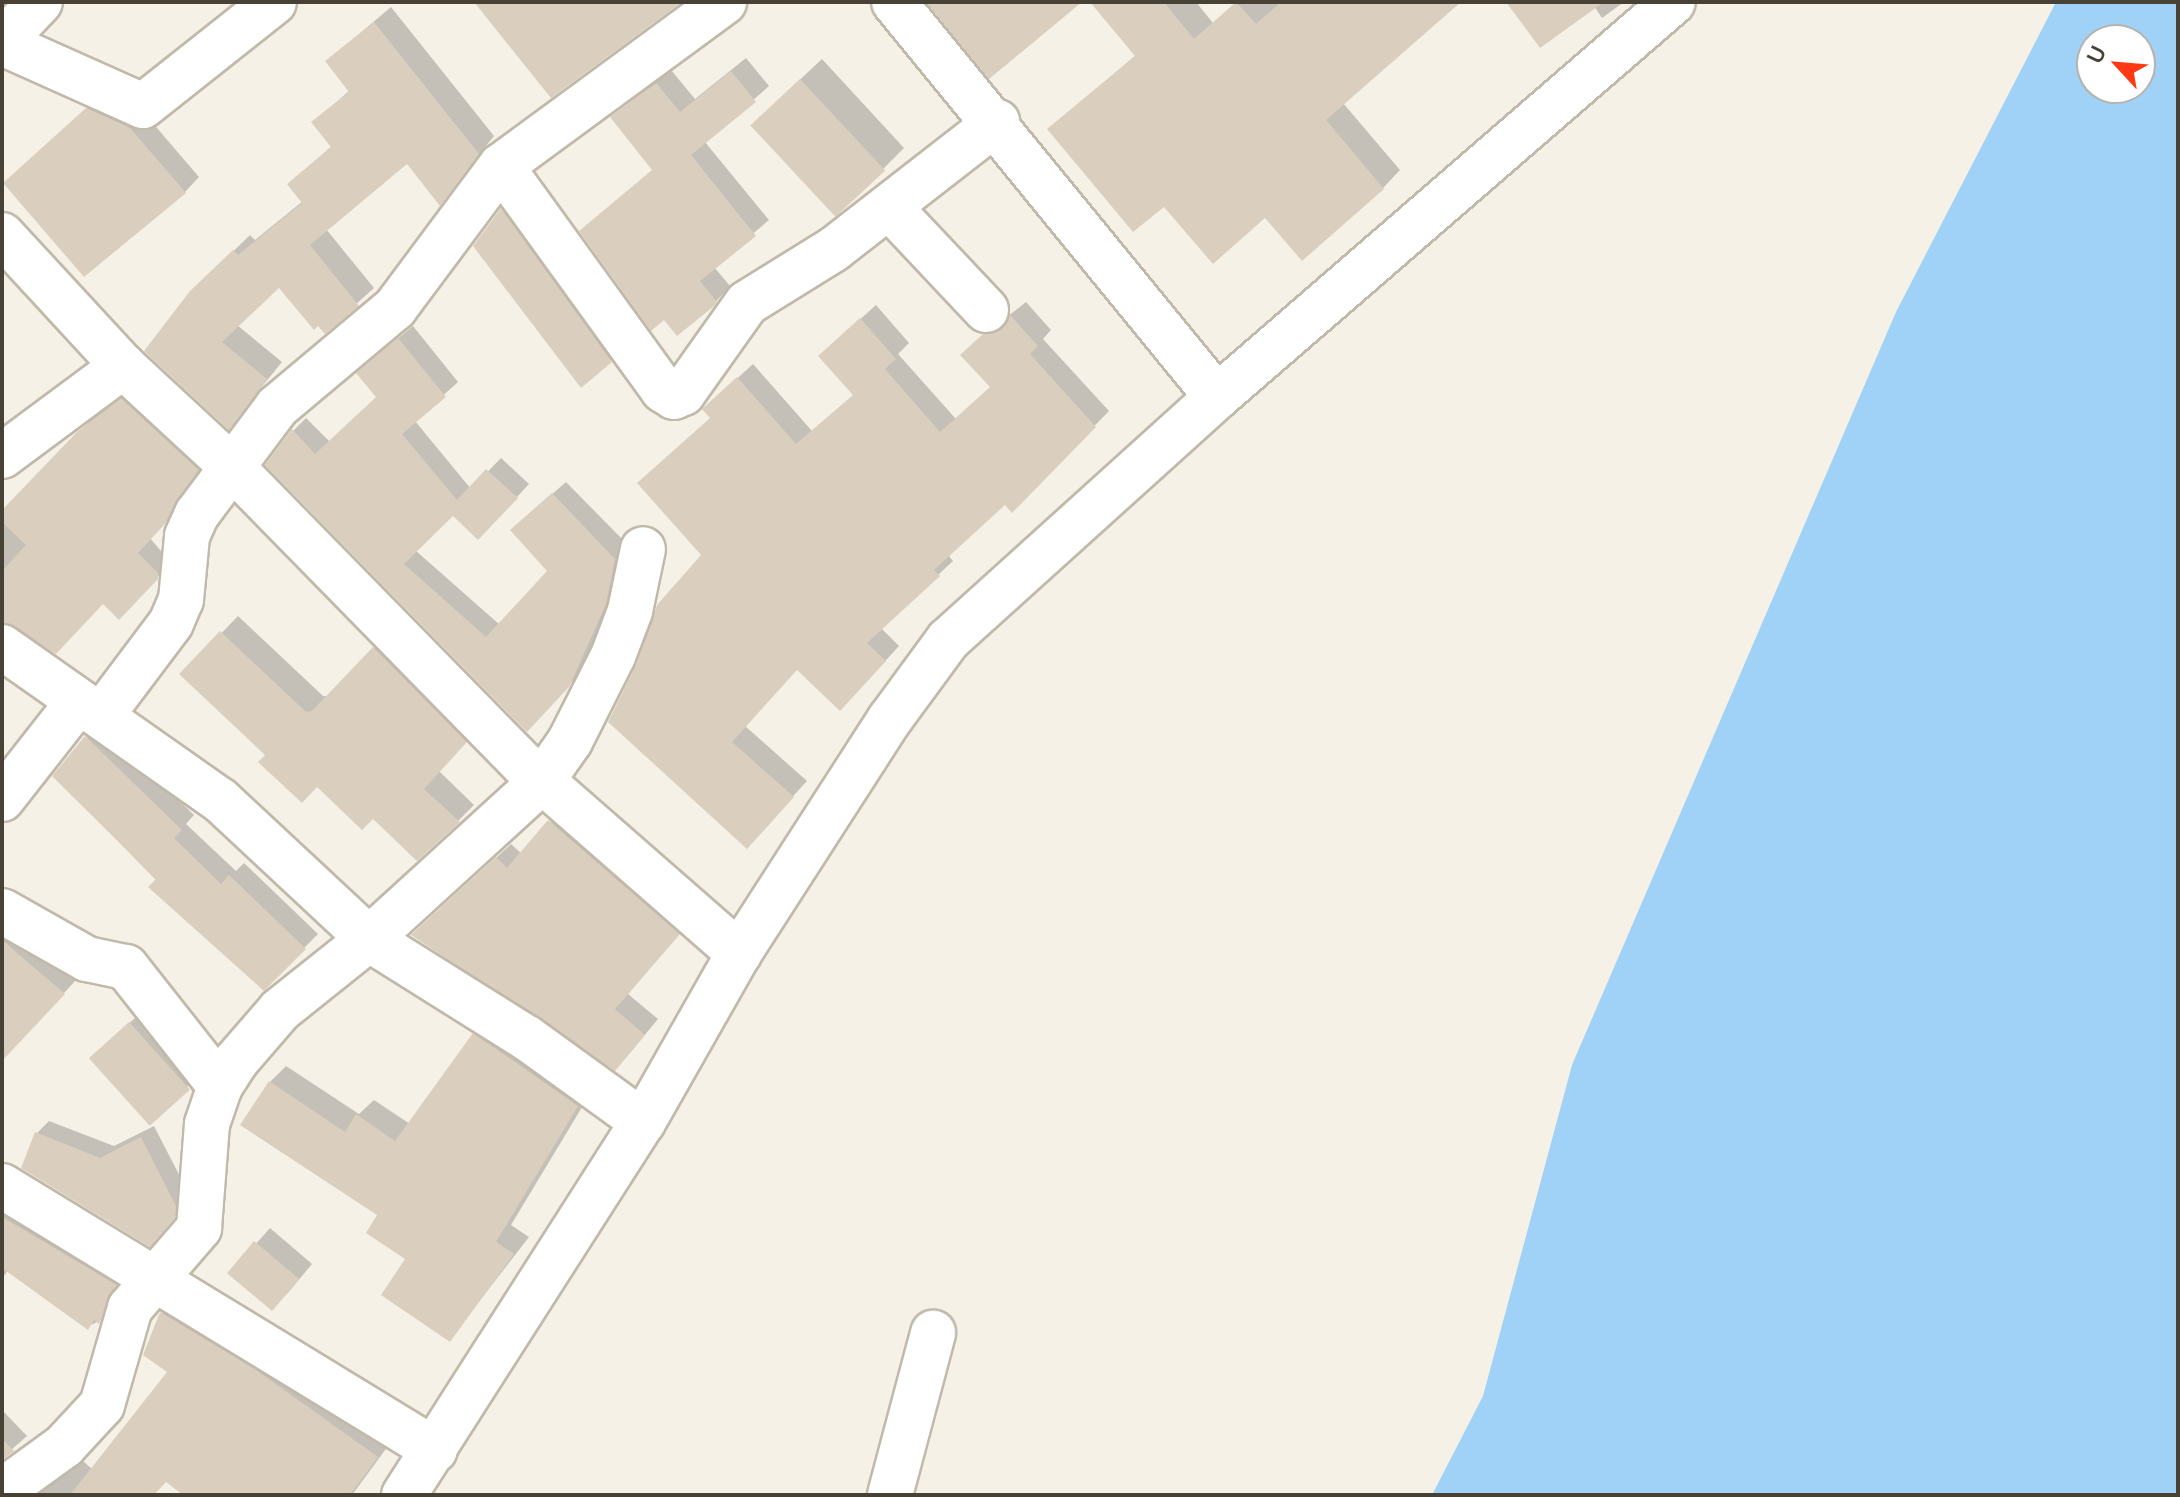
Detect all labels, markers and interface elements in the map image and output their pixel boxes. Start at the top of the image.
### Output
north arrow [2076,24,2156,104]
text: U [2080,41,2112,68]

